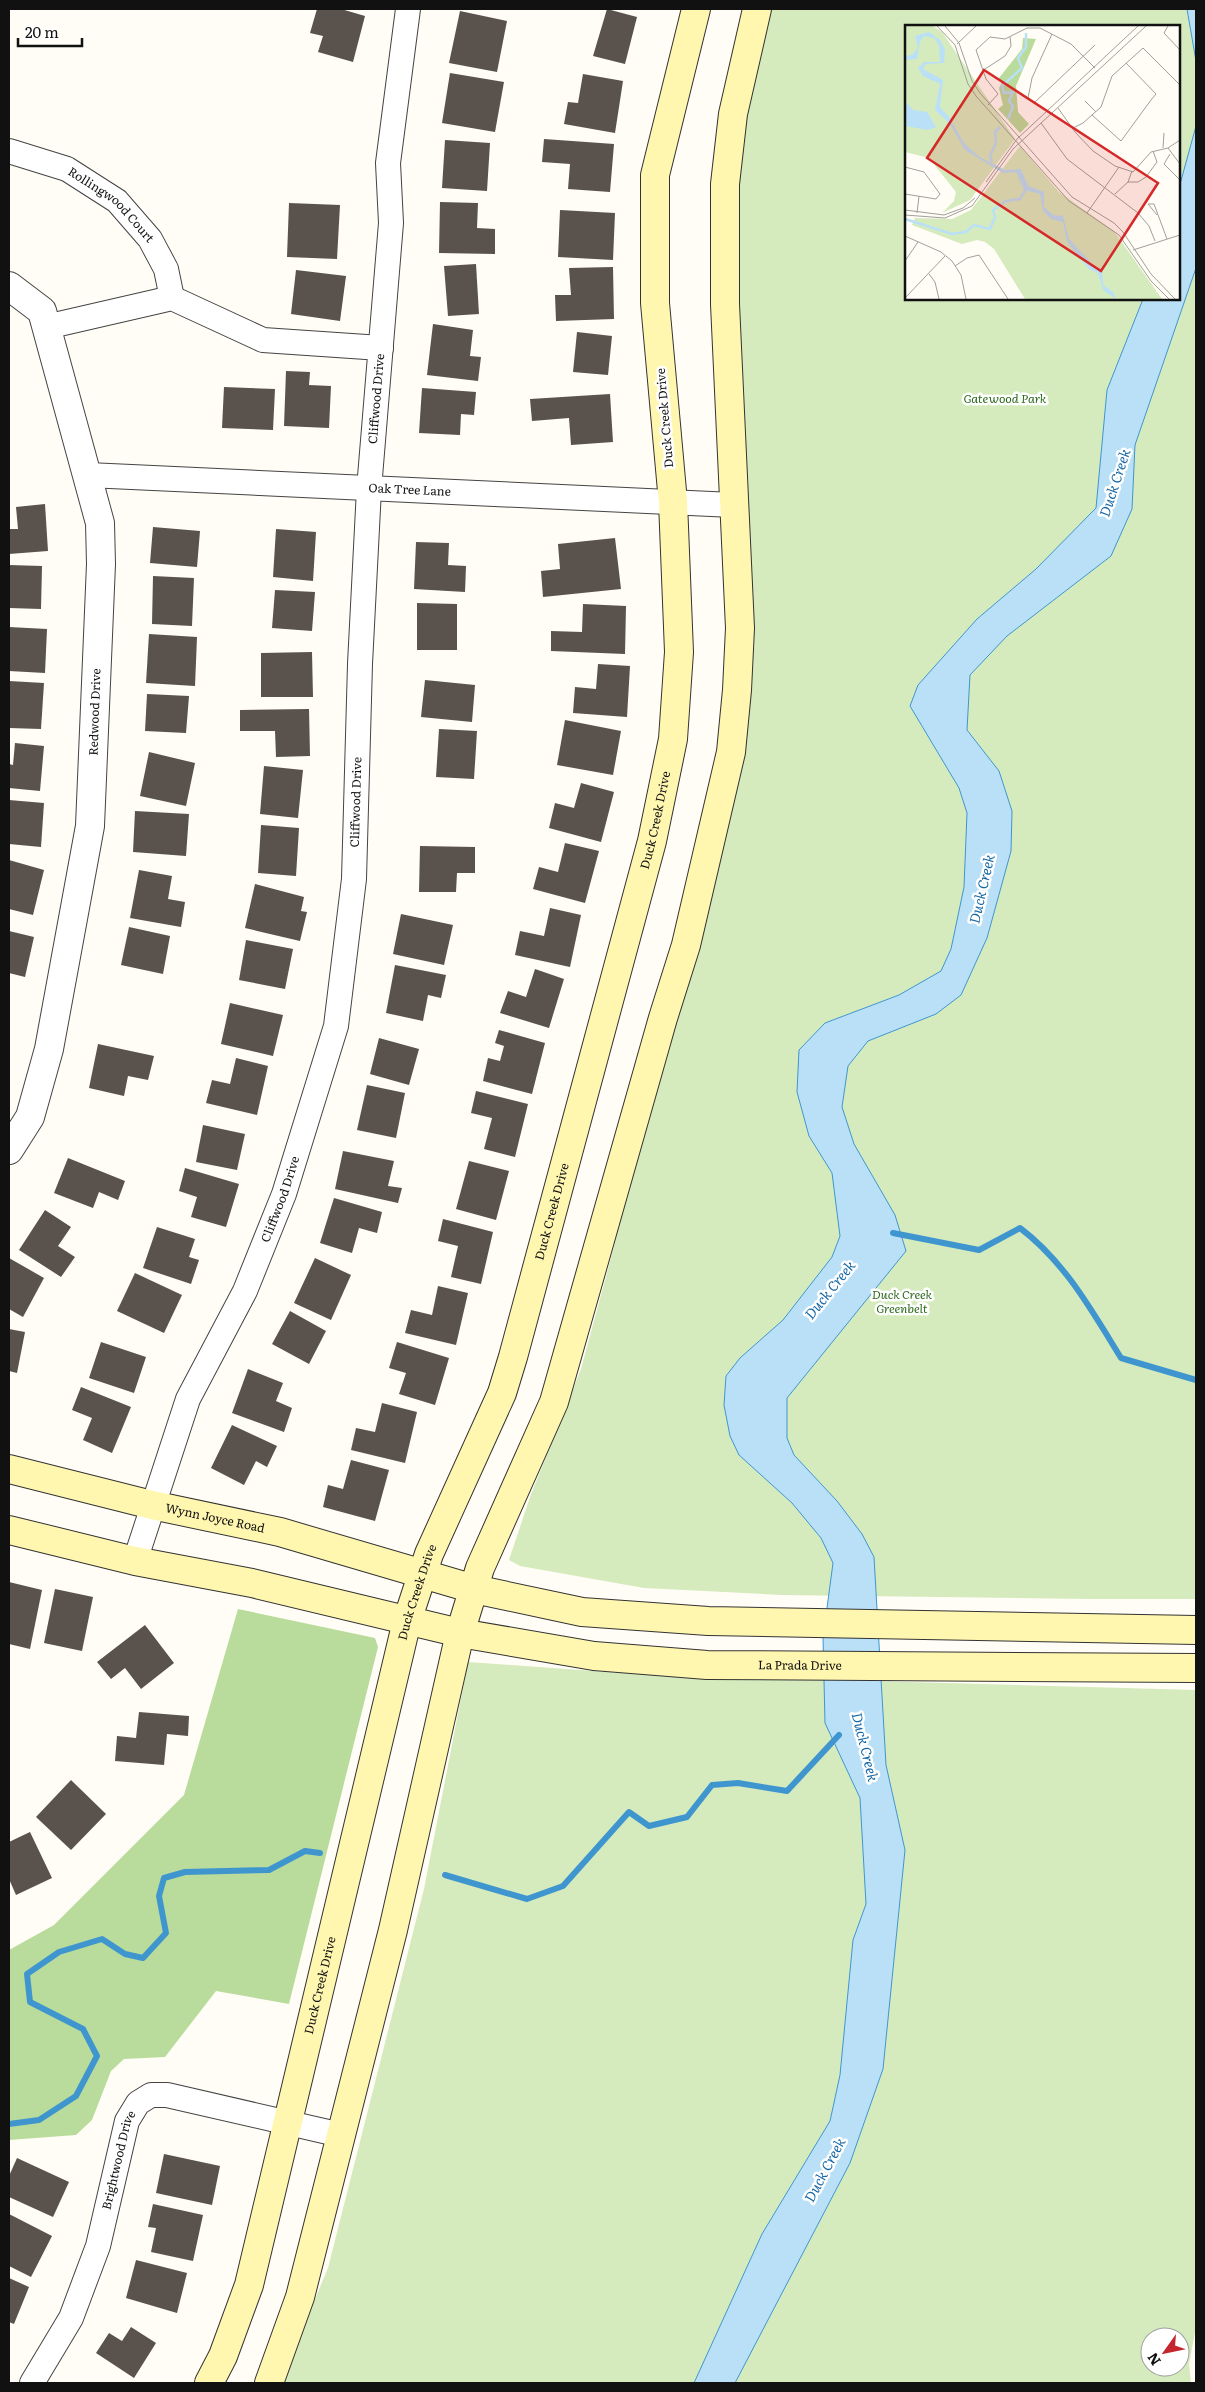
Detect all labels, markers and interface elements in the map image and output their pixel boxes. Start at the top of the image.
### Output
scale bar [18,15,81,47]
text: 20 m [25,20,59,43]
inset map [905,25,1180,300]
street label: Rollingwood Court [65,162,159,246]
street label: Cliffwood Drive [363,353,388,444]
street label: Duck Creek Drive [651,368,677,469]
park label: Gatewood Park [964,389,1047,407]
water label: Duck Creek [1094,446,1135,519]
street label: Oak Tree Lane [368,478,451,500]
street label: Redwood Drive [83,668,105,756]
street label: Cliffwood Drive [345,757,365,848]
street label: Duck Creek Drive [635,769,674,871]
water label: Duck Creek [963,852,999,925]
street label: Cliffwood Drive [256,1154,303,1245]
street label: Duck Creek Drive [529,1161,573,1262]
water label: Duck Creek [799,1255,859,1323]
park label: Duck Creek Greenbelt [872,1285,933,1317]
street label: Wynn Joyce Road [164,1498,267,1537]
street label: Duck Creek Drive [393,1541,440,1642]
street label: La Prada Drive [758,1655,842,1674]
water label: Duck Creek [848,1710,884,1784]
street label: Duck Creek Drive [299,1934,340,2036]
street label: Brightwood Drive [97,2106,140,2211]
water label: Duck Creek [799,2133,850,2205]
north arrow [1140,2327,1190,2377]
text: N [1142,2349,1165,2370]

